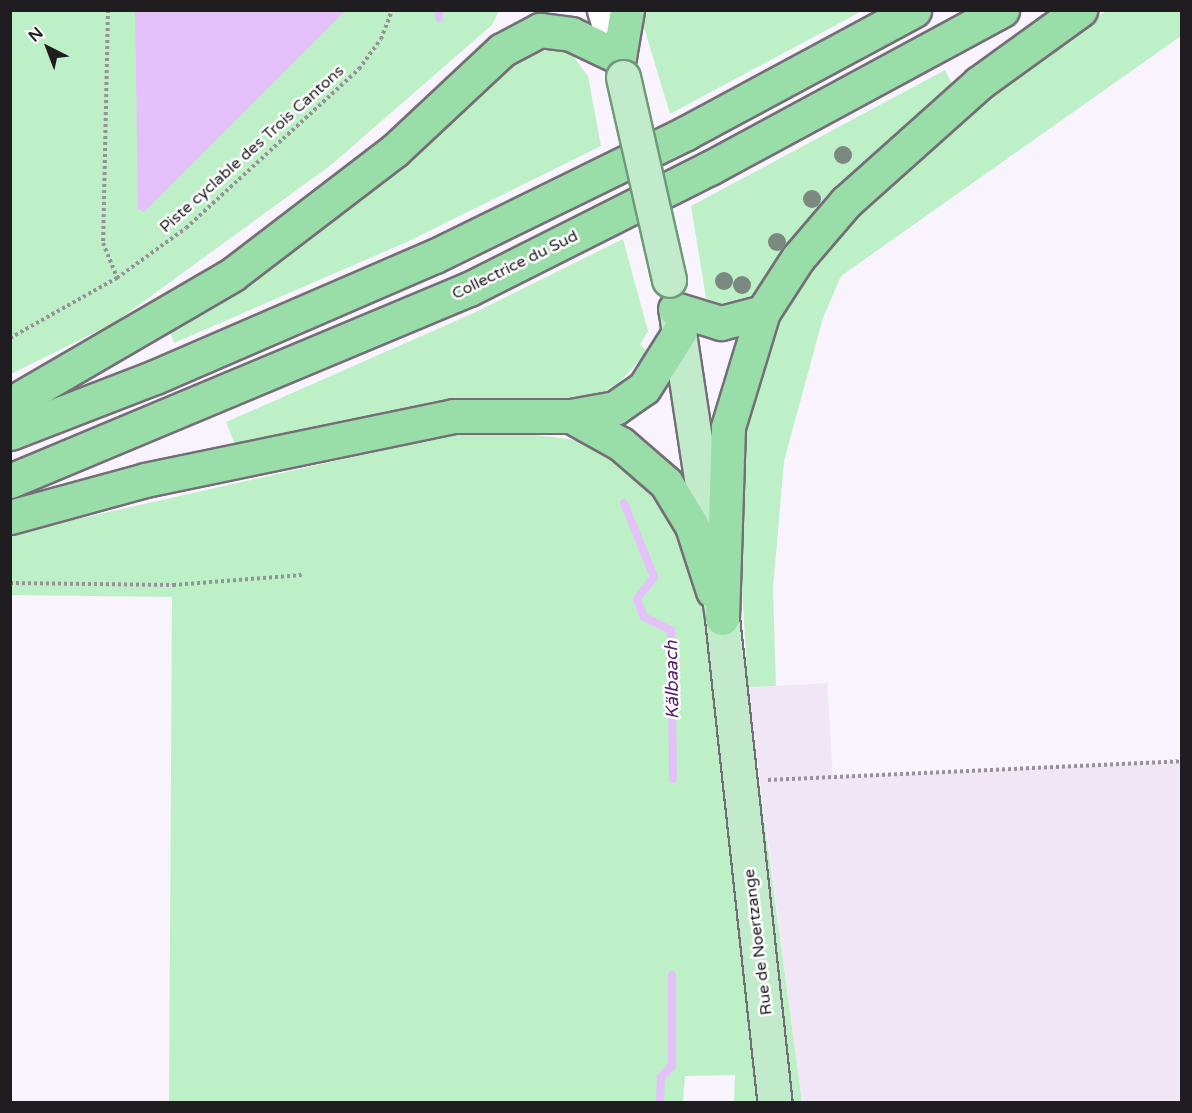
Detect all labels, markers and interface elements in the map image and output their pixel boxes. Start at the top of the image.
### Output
north arrow [18,18,78,78]
text: N [24,23,47,46]
street label: Piste cyclable des Trois Cantons [156,61,348,237]
street label: Collectrice du Sud [449,226,581,304]
water label: Kälbaach [661,640,683,720]
street label: Rue de Noertzange [740,868,776,1016]

